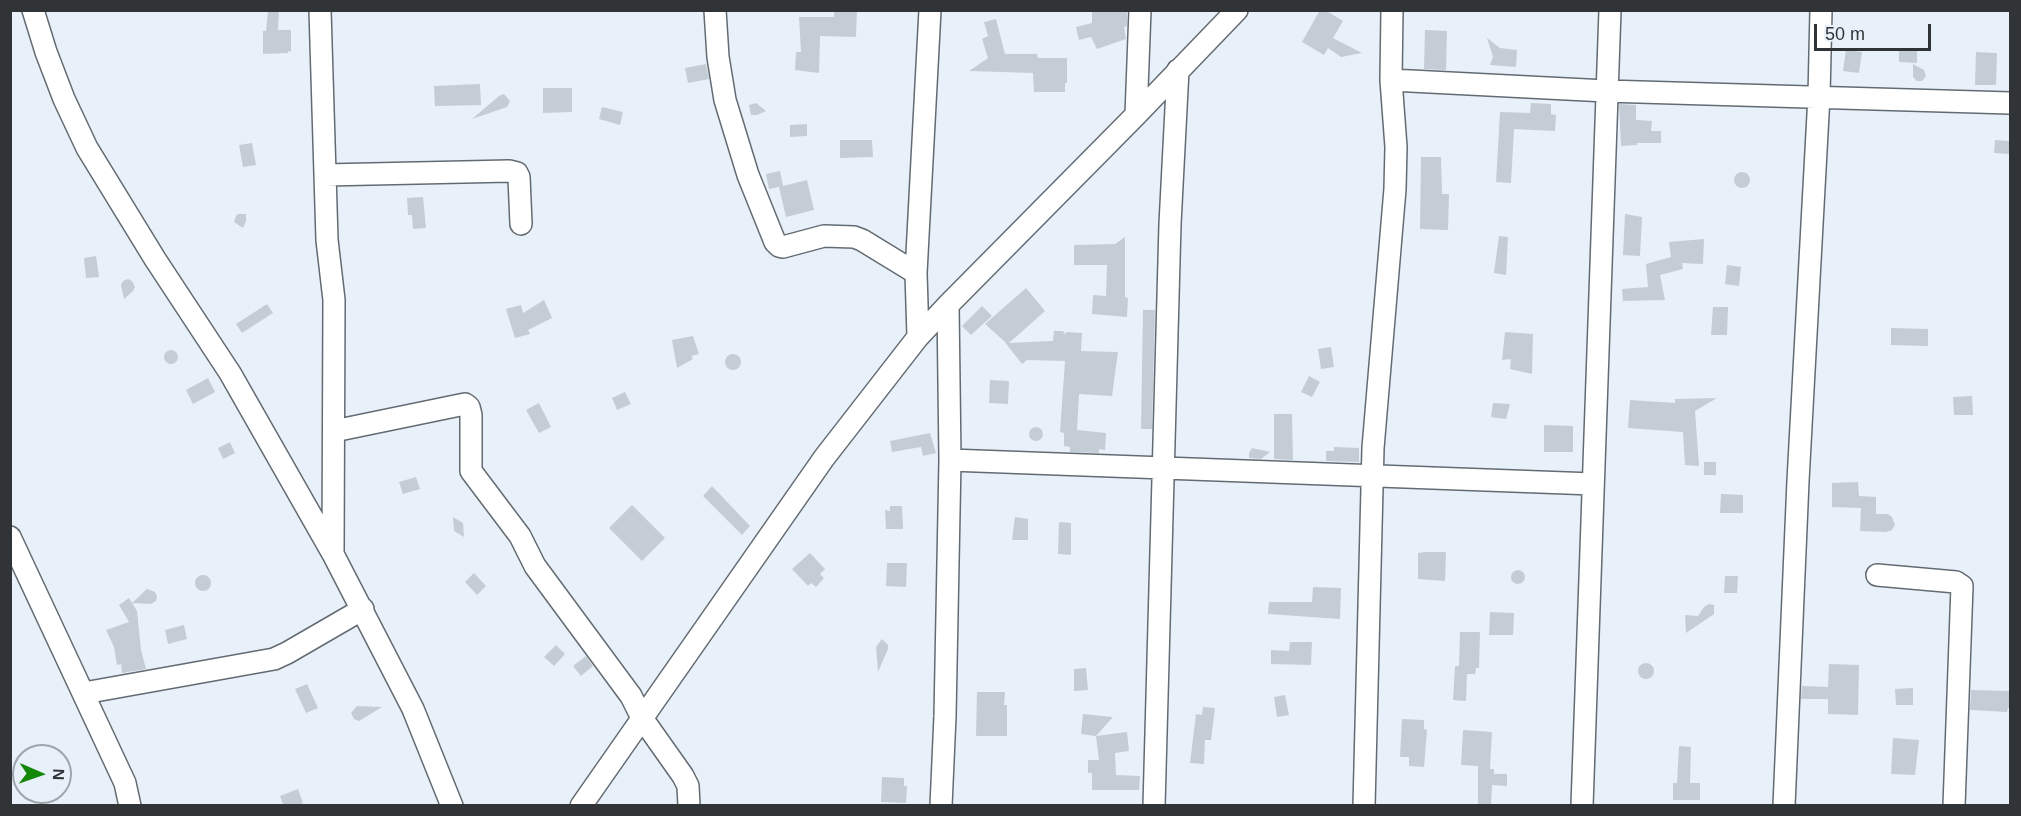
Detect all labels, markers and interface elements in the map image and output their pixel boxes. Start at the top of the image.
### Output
scale bar [1817,12,1934,50]
text: 50 m [1825,24,1865,44]
north arrow [12,744,72,804]
text: N [50,769,67,781]

